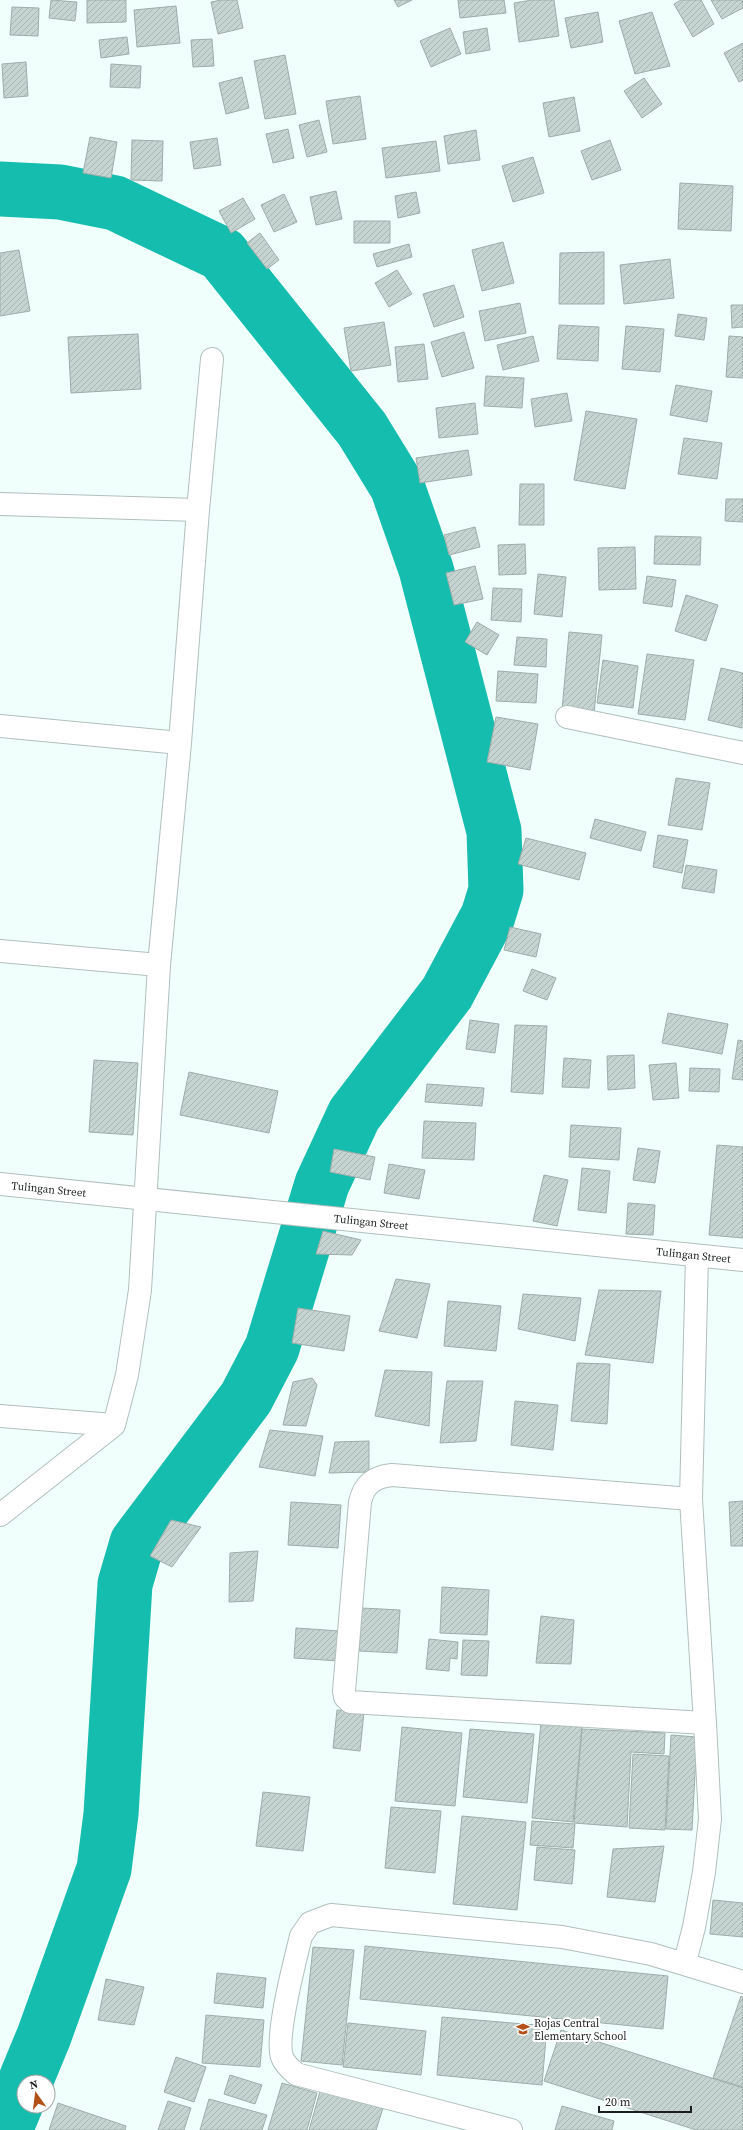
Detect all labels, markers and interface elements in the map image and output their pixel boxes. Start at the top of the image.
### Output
street label: Tulingan Street [11,1178,87,1201]
street label: Tulingan Street [333,1211,409,1234]
street label: Tulingan Street [655,1244,732,1267]
place label: Rojas Central Elementary School [534,2016,626,2044]
school or university icon: Rojas Central Elementary School [515,2021,531,2037]
north arrow [16,2074,56,2114]
text: N [28,2077,39,2093]
scale bar [599,2088,691,2114]
text: 20 m [605,2094,631,2110]

